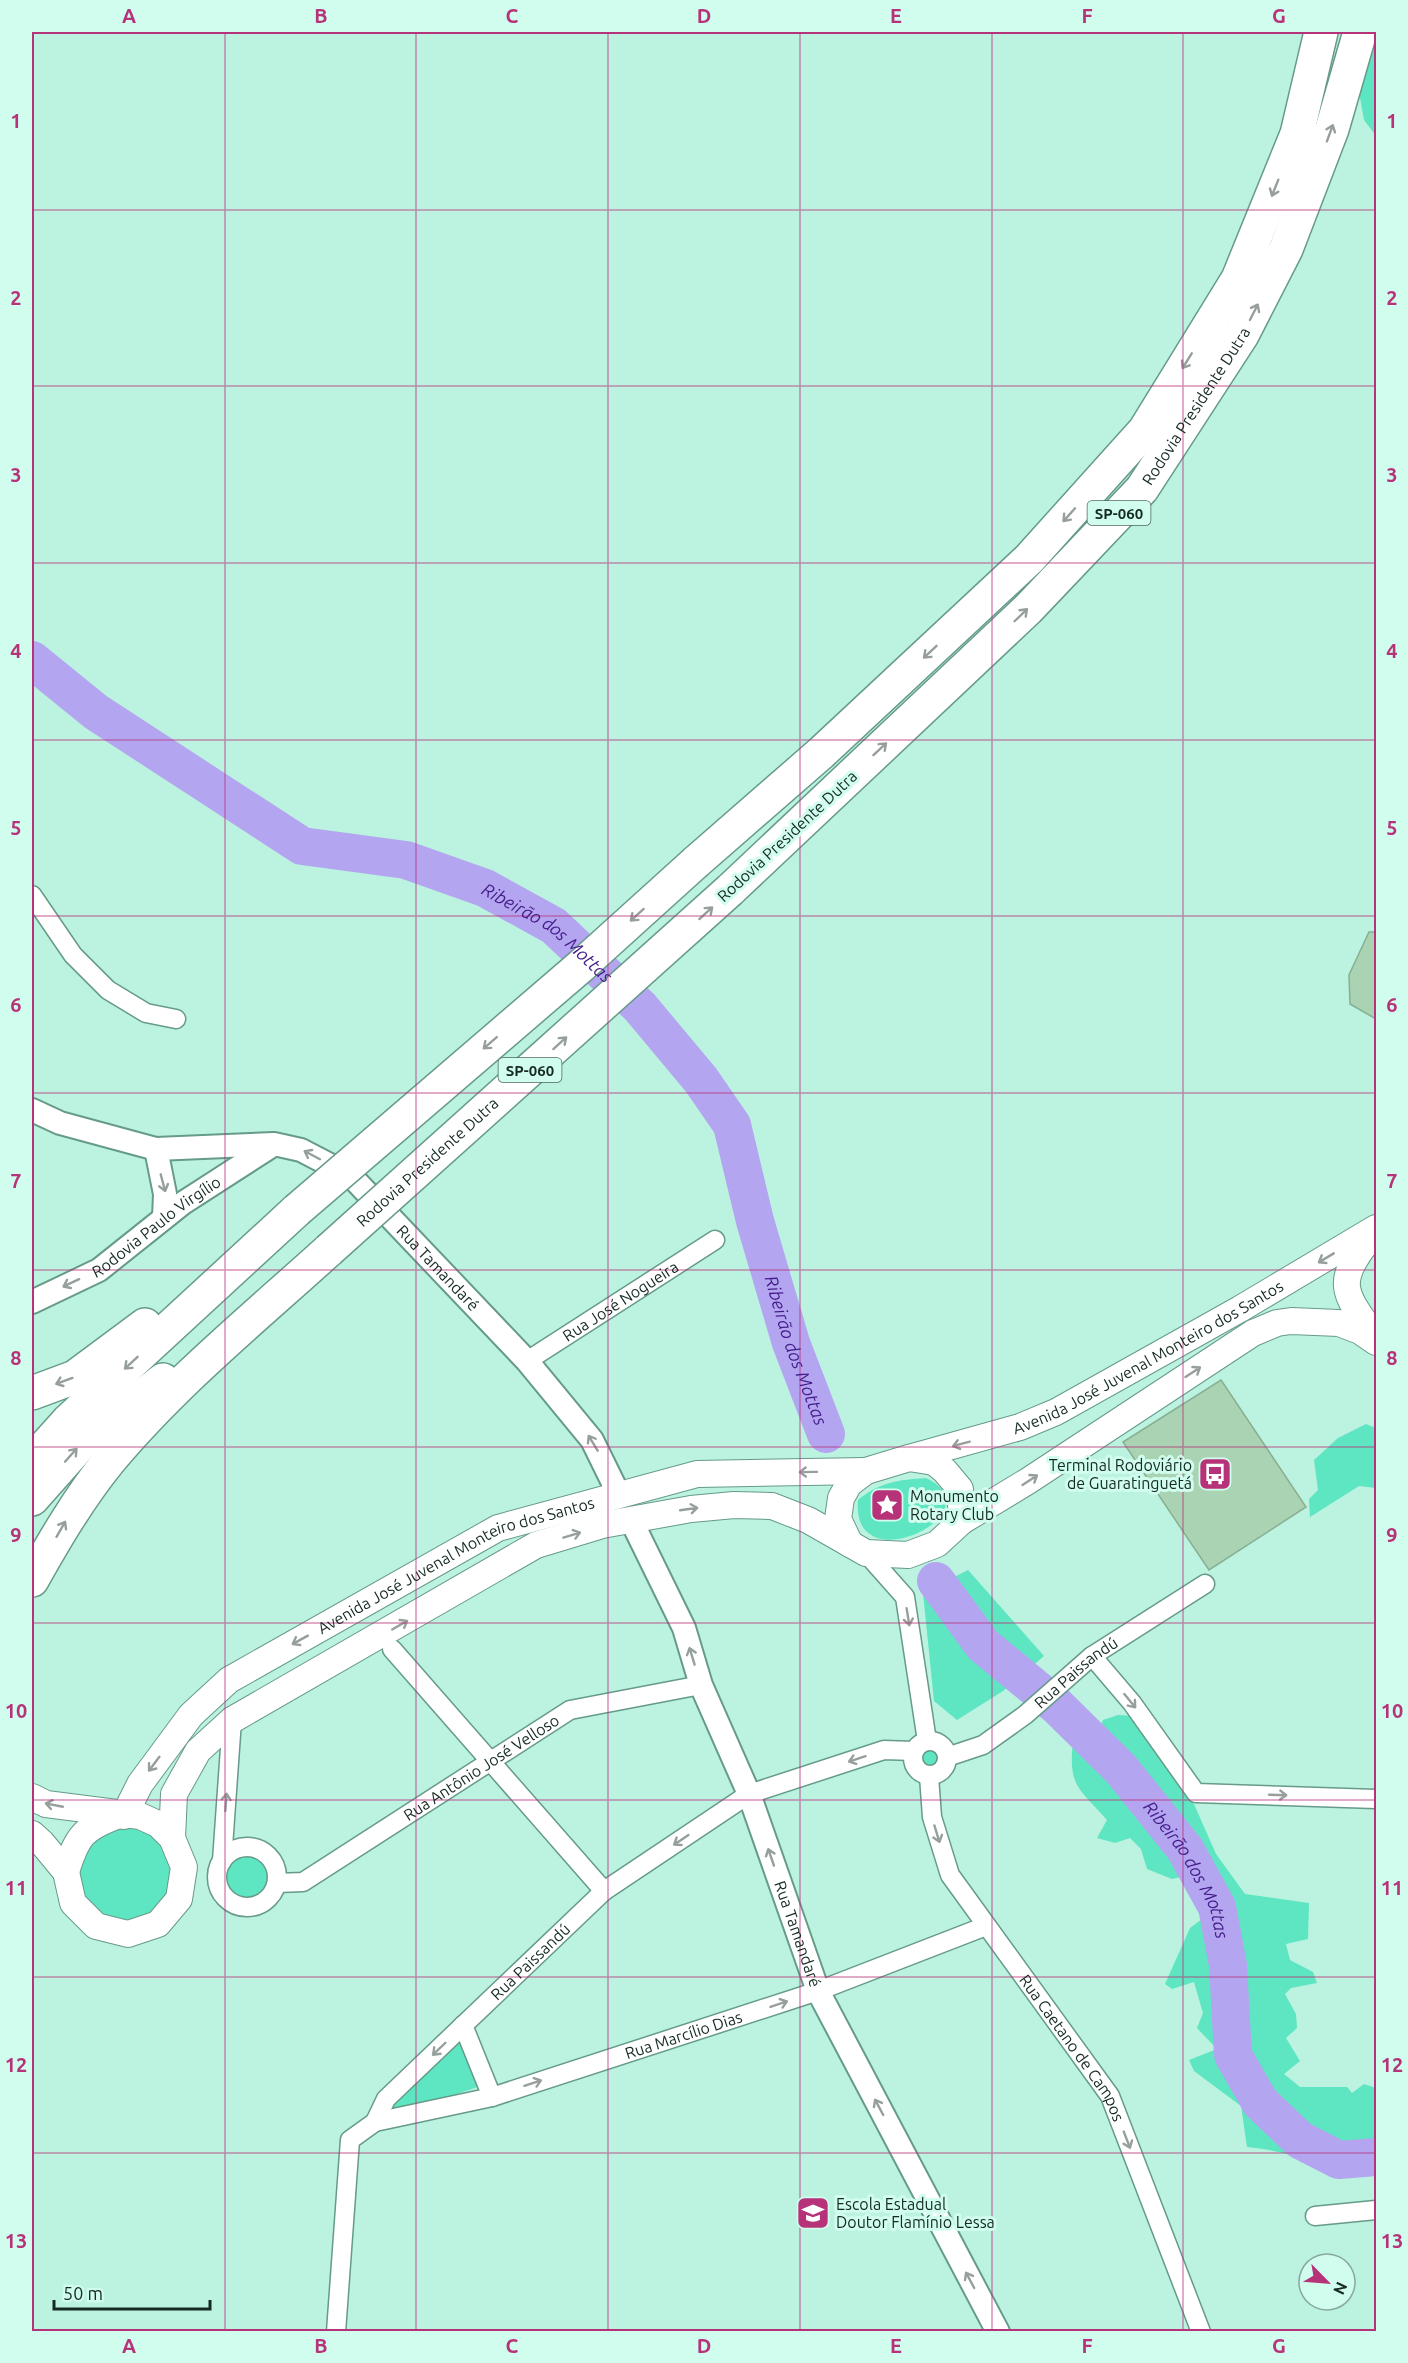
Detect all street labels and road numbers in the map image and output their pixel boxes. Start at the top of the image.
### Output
street label: Rodovia Presidente Dutra [1138,324,1253,488]
road number: SP-060 [1088,501,1150,525]
street label: Rodovia Presidente Dutra [714,767,860,905]
road number: SP-060 [498,1058,562,1082]
street label: Rodovia Presidente Dutra [353,1094,502,1230]
street label: Rodovia Paulo Virgílio [89,1172,224,1281]
street label: Rua Tamandaré [393,1221,483,1314]
street label: Rua José Nogueira [559,1257,682,1345]
street label: Avenida José Juvenal Monteiro dos Santos [1011,1276,1286,1437]
street label: Avenida José Juvenal Monteiro dos Santos [314,1493,596,1637]
street label: Rua Paissandú [1030,1633,1121,1712]
street label: Rua Antônio José Velloso [400,1710,562,1824]
street label: Rua Tamandaré [771,1878,825,1989]
street label: Rua Paissandú [487,1920,573,2003]
street label: Rua Caetano de Campos [1016,1971,1128,2124]
street label: Rua Marcílio Dias [623,2007,744,2062]

